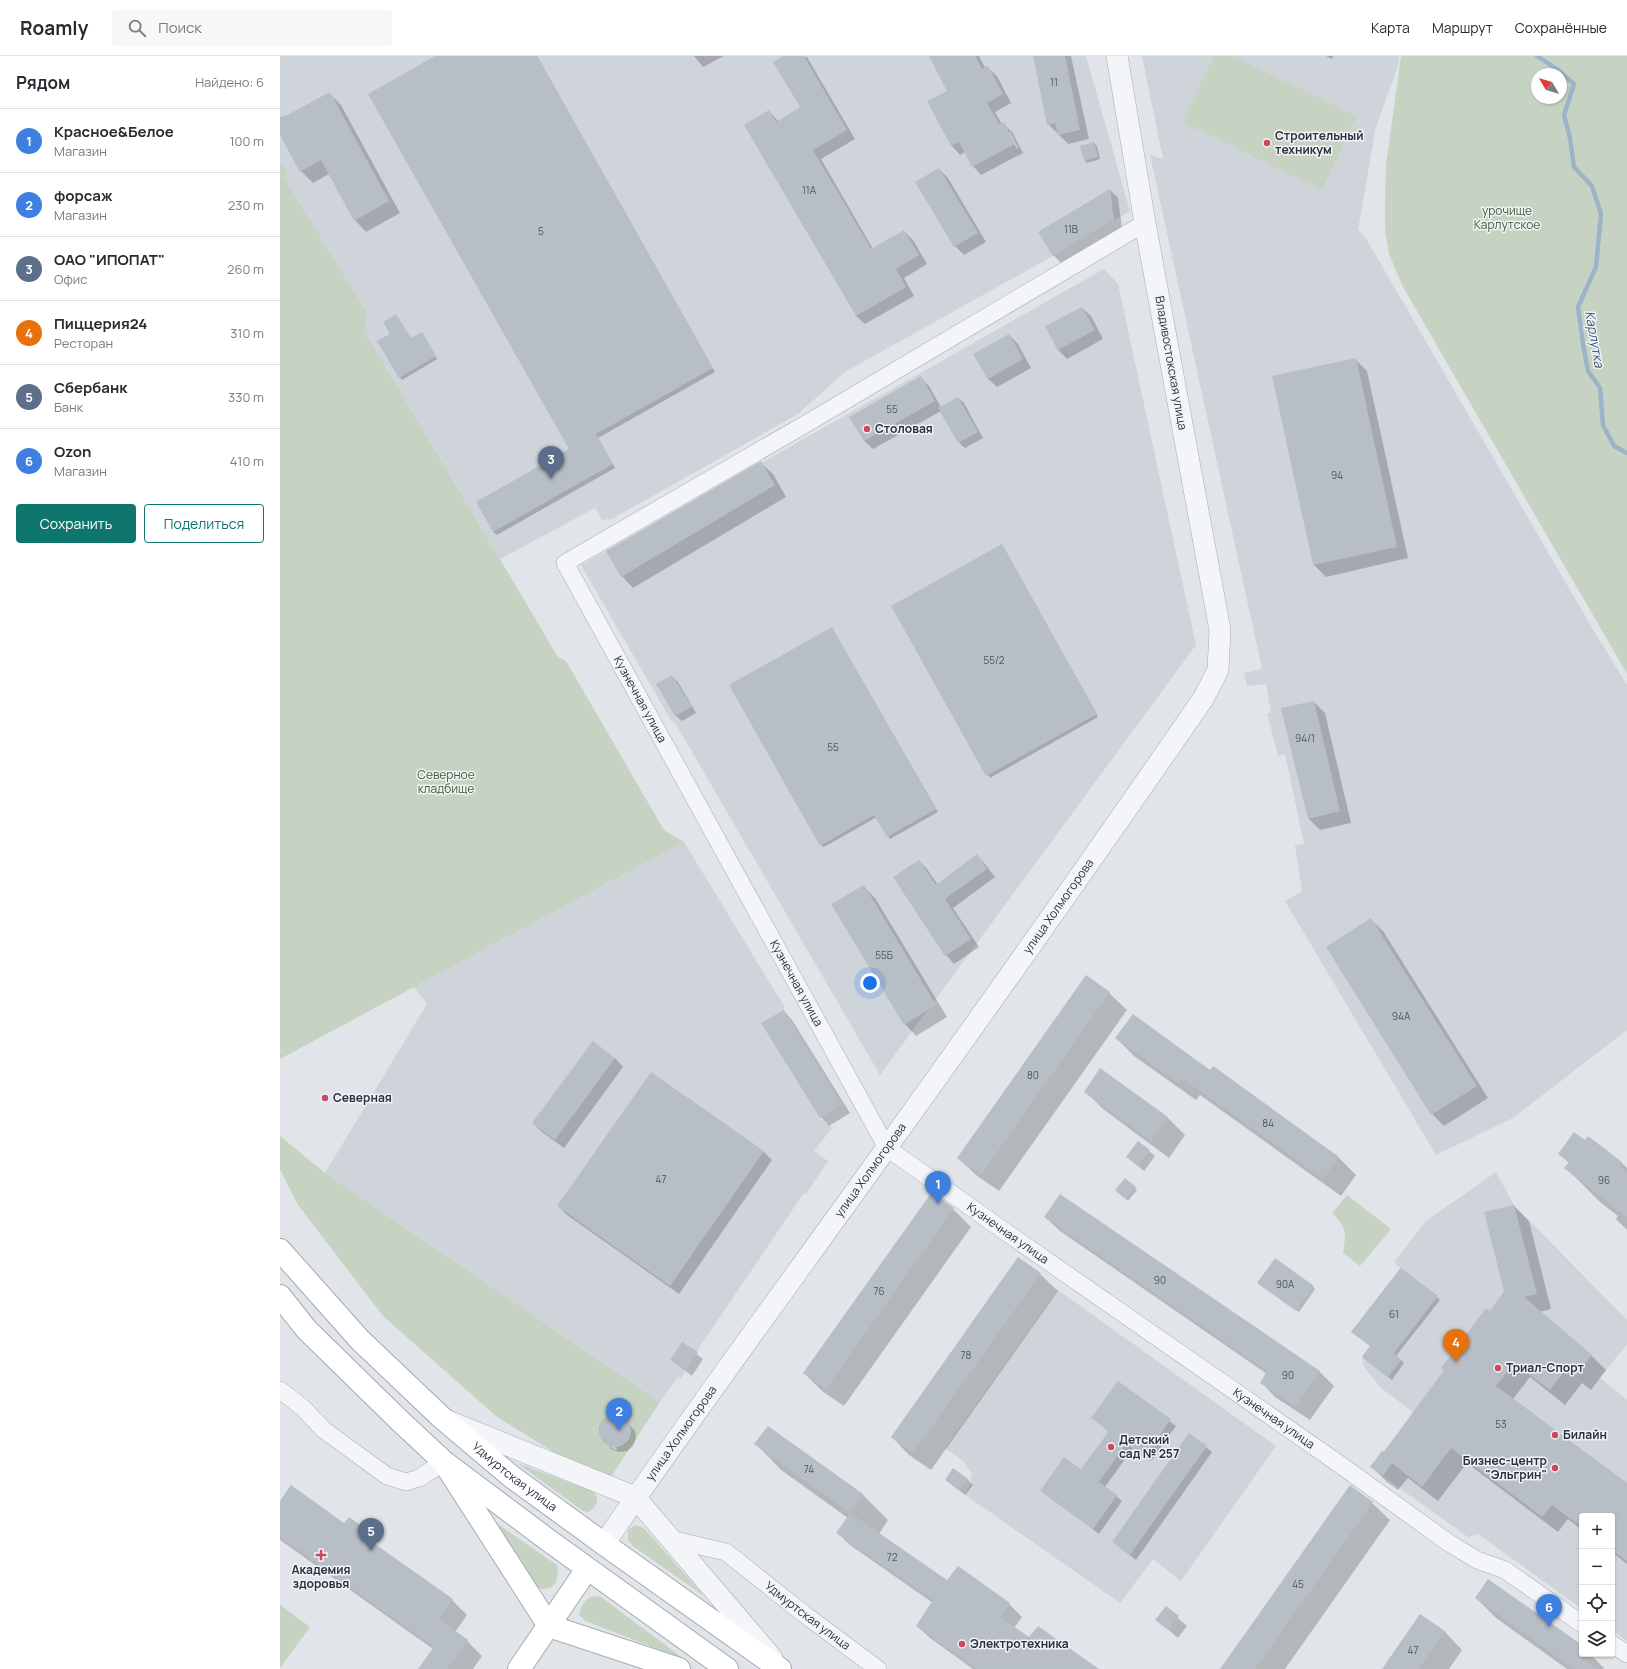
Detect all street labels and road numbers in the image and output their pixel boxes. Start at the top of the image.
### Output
street label: Владивостокская улица [1151,294,1192,431]
street label: Кузнечная улица [610,653,671,745]
street label: улица Холмогорова [1019,855,1097,957]
street label: Кузнечная улица [766,937,827,1029]
street label: улица Холмогорова [830,1119,910,1221]
street label: Кузнечная улица [964,1198,1052,1268]
street label: улица Холмогорова [641,1382,720,1484]
street label: Кузнечная улица [1230,1384,1318,1452]
street label: Удмуртская улица [469,1438,561,1515]
street label: Удмуртская улица [761,1577,854,1654]

